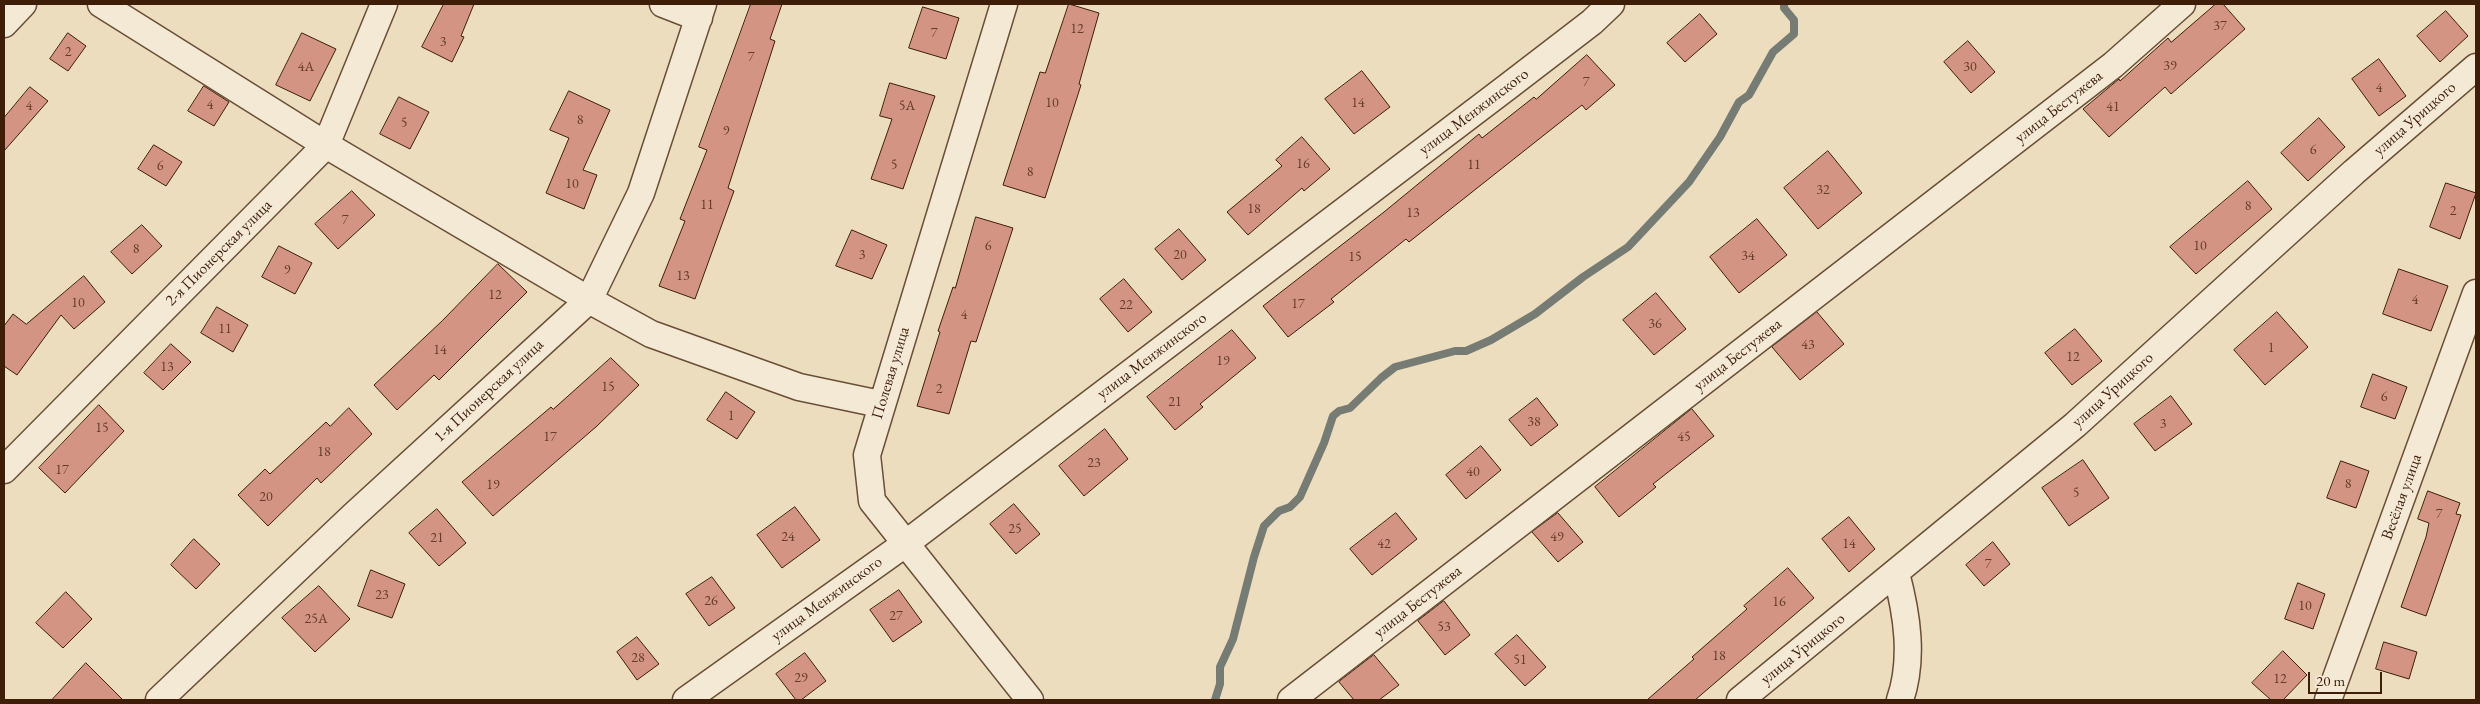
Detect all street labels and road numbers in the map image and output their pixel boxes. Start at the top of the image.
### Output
street label: улица Менжинского [1415,65,1533,159]
street label: улица Бестужева [2011,67,2107,147]
street label: улица Урицкого [2370,78,2460,160]
street label: 2-я Пионерская улица [162,196,276,310]
street label: улица Менжинского [1093,309,1211,403]
street label: улица Бестужева [1690,315,1786,395]
street label: Полевая улица [868,324,914,422]
street label: 1-я Пионерская улица [430,335,548,447]
street label: улица Урицкого [2068,348,2158,432]
street label: Весёлая улица [2378,452,2426,542]
street label: улица Менжинского [768,552,886,646]
street label: улица Бестужева [1370,562,1466,642]
street label: улица Урицкого [1757,609,1849,689]

